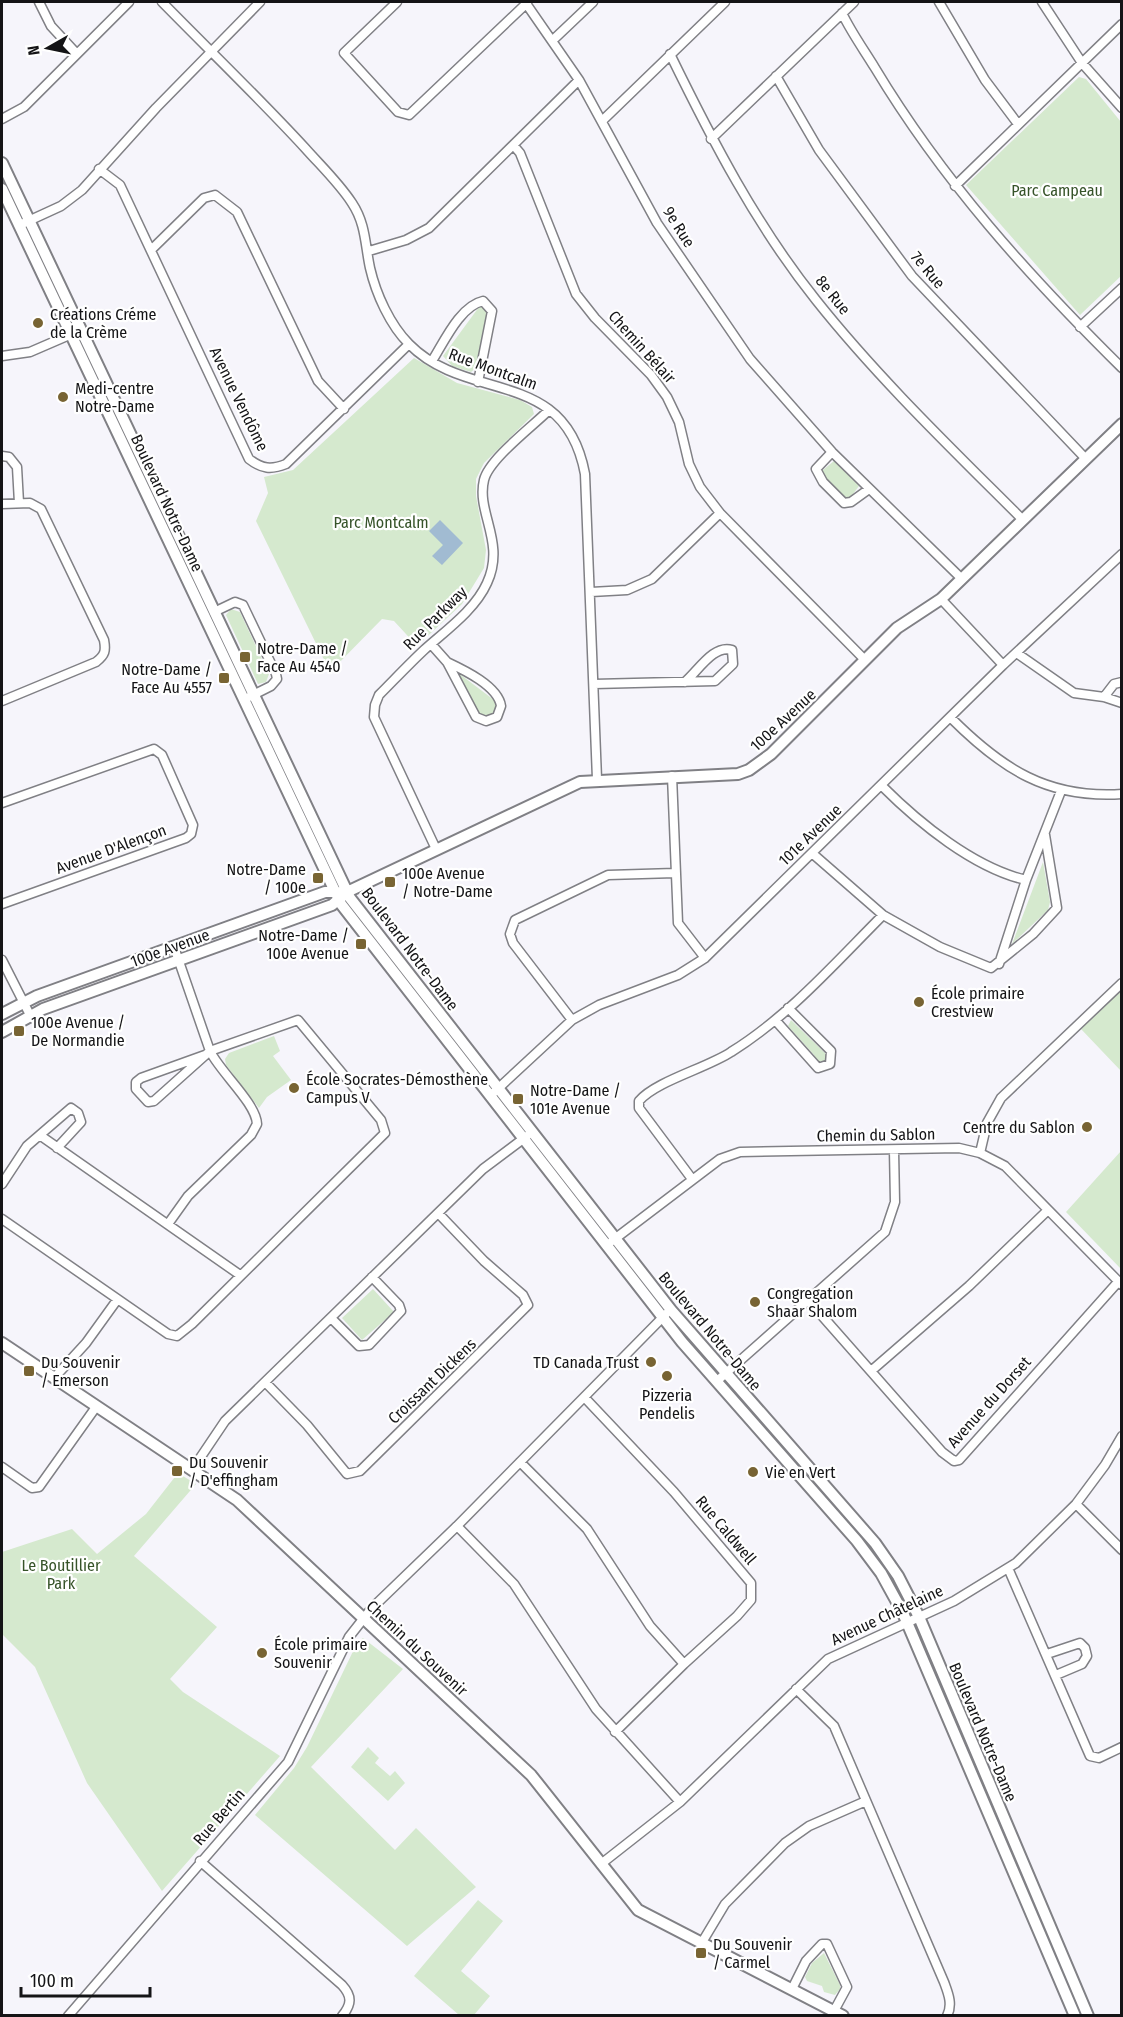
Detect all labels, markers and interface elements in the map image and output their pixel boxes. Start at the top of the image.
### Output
north arrow [18,18,78,78]
text: N [24,44,44,56]
park label: Parc Campeau [1011,181,1103,200]
street label: 9e Rue [659,203,699,251]
street label: 7e Rue [907,248,949,293]
street label: 8e Rue [812,272,854,318]
place label: Créations Créme de la Crème [50,305,157,342]
street label: Chemin Bélair [604,307,680,388]
marker: Créations Créme de la Crème [31,316,45,330]
street label: Avenue Vendôme [206,344,272,454]
street label: Rue Montcalm [446,344,540,394]
place label: Medi-centre Notre-Dame [75,379,155,416]
marker: Medi-centre Notre-Dame [56,390,70,404]
street label: Boulevard Notre-Dame [127,431,207,575]
park label: Parc Montcalm [333,513,429,532]
street label: Rue Parkway [399,582,471,654]
place label: Notre-Dame / Face Au 4540 [257,639,348,676]
marker: Notre-Dame / Face Au 4540 [238,650,252,664]
place label: Notre-Dame / Face Au 4557 [121,660,213,697]
marker: Notre-Dame / Face Au 4557 [217,671,231,685]
street label: 100e Avenue [746,685,820,755]
street label: 101e Avenue [775,800,845,870]
street label: Avenue D'Alençon [53,820,169,878]
place label: Notre-Dame / 100e [227,860,306,897]
place label: 100e Avenue / Notre-Dame [402,864,493,901]
marker: Notre-Dame / 100e [311,871,325,885]
marker: 100e Avenue / Notre-Dame [383,875,397,889]
street label: Boulevard Notre-Dame [358,884,463,1014]
street label: 100e Avenue [128,925,212,971]
place label: Notre-Dame / 100e Avenue [258,926,349,963]
marker: Notre-Dame / 100e Avenue [354,937,368,951]
place label: École primaire Crestview [931,984,1024,1021]
marker: École primaire Crestview [912,995,926,1009]
place label: 100e Avenue / De Normandie [31,1013,125,1050]
marker: 100e Avenue / De Normandie [12,1024,26,1038]
place label: École Socrates-Démosthène Campus V [306,1070,488,1107]
marker: École Socrates-Démosthène Campus V [287,1081,301,1095]
place label: Notre-Dame / 101e Avenue [530,1081,621,1118]
marker: Notre-Dame / 101e Avenue [511,1092,525,1106]
place label: Centre du Sablon [963,1118,1075,1137]
marker: Centre du Sablon [1080,1120,1094,1134]
street label: Chemin du Sablon [816,1124,936,1146]
street label: Boulevard Notre-Dame [655,1268,765,1394]
place label: Congregation Shaar Shalom [767,1284,857,1321]
marker: Congregation Shaar Shalom [748,1295,762,1309]
street label: Croissant Dickens [384,1334,480,1428]
street label: Avenue du Dorset [943,1352,1035,1451]
place label: Du Souvenir / Emerson [41,1353,121,1390]
place label: TD Canada Trust [533,1353,640,1372]
marker: TD Canada Trust [644,1355,658,1369]
marker: Du Souvenir / Emerson [22,1364,36,1378]
marker: Pizzeria Pendelis [660,1369,674,1383]
place label: Pizzeria Pendelis [639,1386,695,1423]
place label: Du Souvenir / D'effingham [189,1453,278,1490]
place label: Vie en Vert [765,1463,836,1482]
marker: Du Souvenir / D'effingham [170,1464,184,1478]
marker: Vie en Vert [746,1465,760,1479]
street label: Rue Caldwell [692,1492,760,1568]
park label: Le Boutillier Park [21,1556,101,1593]
street label: Avenue Châtelaine [828,1581,946,1649]
street label: Chemin du Souvenir [363,1596,472,1700]
place label: École primaire Souvenir [274,1635,367,1672]
marker: École primaire Souvenir [255,1646,269,1660]
street label: Boulevard Notre-Dame [945,1660,1021,1804]
street label: Rue Bertin [189,1785,249,1849]
place label: Du Souvenir / Carmel [713,1935,793,1972]
marker: Du Souvenir / Carmel [694,1946,708,1960]
scale bar [21,1960,150,1998]
text: 100 m [30,1970,74,1992]

